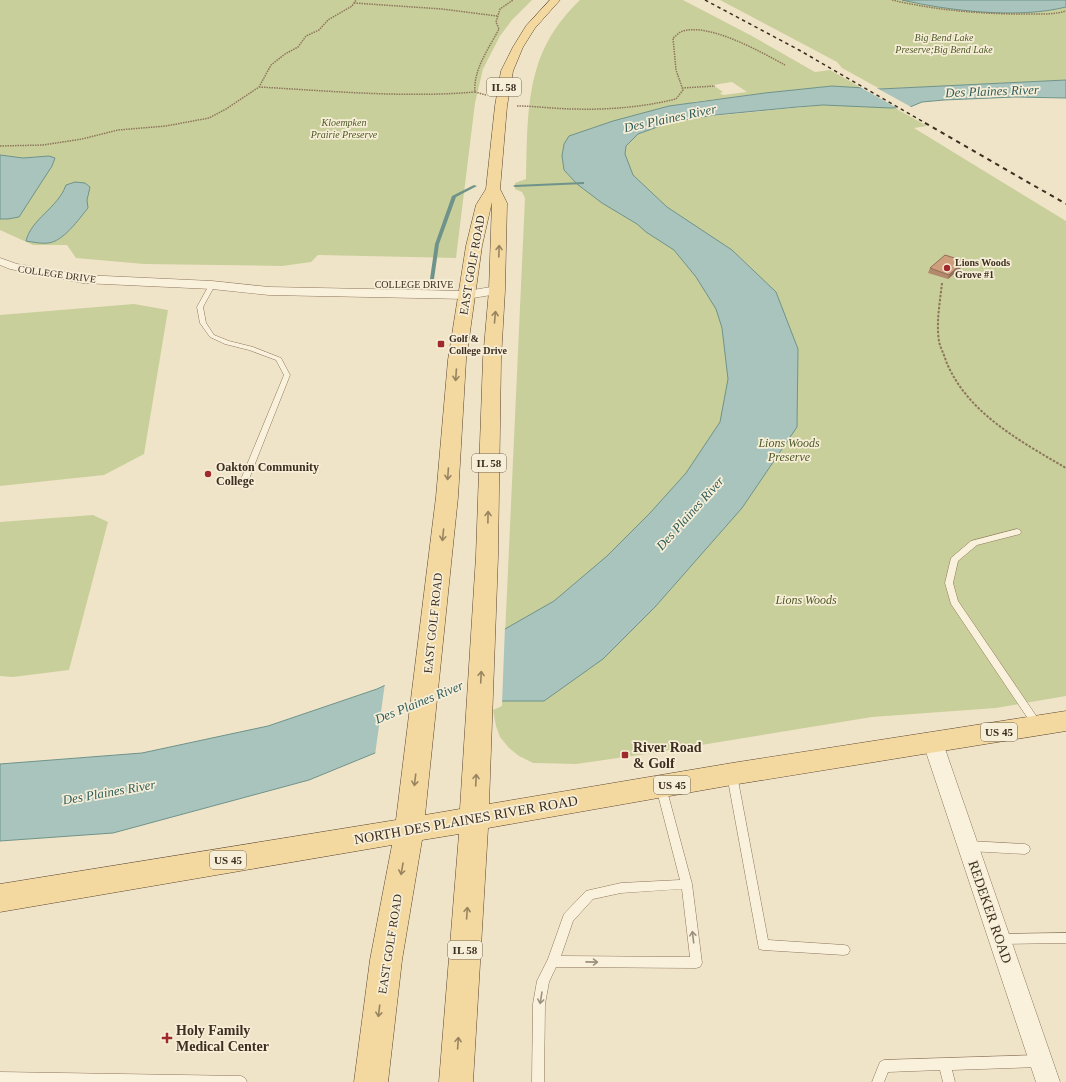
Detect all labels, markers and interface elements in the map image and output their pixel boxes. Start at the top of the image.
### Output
park label: Big Bend Lake Preserve;Big Bend Lake [894,32,993,55]
road number: IL 58 [487,78,521,96]
water label: Des Plaines River [944,82,1040,100]
water label: Des Plaines River [622,101,718,135]
park label: Kloempken Prairie Preserve [310,117,378,140]
street label: EAST GOLF ROAD [456,214,488,316]
one-way arrow [495,245,502,258]
place label: Lions Woods Grove #1 [955,257,1010,280]
street label: COLLEGE DRIVE [17,263,97,285]
marker: Lions Woods Grove #1 [942,263,952,273]
street label: COLLEGE DRIVE [375,279,453,290]
one-way arrow [492,311,499,324]
place label: Golf & College Drive [449,333,508,356]
marker: Golf & College Drive [436,339,446,349]
one-way arrow [452,368,459,381]
park label: Lions Woods Preserve [757,436,820,464]
road number: IL 58 [472,454,506,472]
place label: Oakton Community College [216,460,319,488]
one-way arrow [445,467,452,480]
marker: Oakton Community College [203,469,213,479]
water label: Des Plaines River [652,472,728,554]
one-way arrow [484,511,492,524]
one-way arrow [439,528,446,541]
street label: EAST GOLF ROAD [421,572,445,674]
park label: Lions Woods [774,593,837,607]
one-way arrow [477,671,485,684]
water label: Des Plaines River [372,677,466,727]
road number: US 45 [981,723,1017,741]
place label: River Road & Golf [633,740,702,771]
marker: River Road & Golf [620,750,630,760]
one-way arrow [411,774,419,787]
one-way arrow [472,774,479,787]
water label: Des Plaines River [60,776,157,808]
road number: US 45 [654,776,690,794]
street label: NORTH DES PLAINES RIVER ROAD [353,793,579,847]
road number: US 45 [210,851,246,869]
street label: REDEKER ROAD [965,859,1015,965]
one-way arrow [398,862,406,875]
street label: EAST GOLF ROAD [375,893,405,995]
one-way arrow [463,907,470,920]
one-way arrow [689,931,697,944]
road number: IL 58 [448,941,482,959]
one-way arrow [585,958,598,966]
one-way arrow [536,991,544,1004]
one-way arrow [376,1004,383,1017]
place label: Holy Family Medical Center [176,1023,269,1054]
marker: Holy Family Medical Center [161,1032,173,1044]
one-way arrow [455,1037,462,1050]

